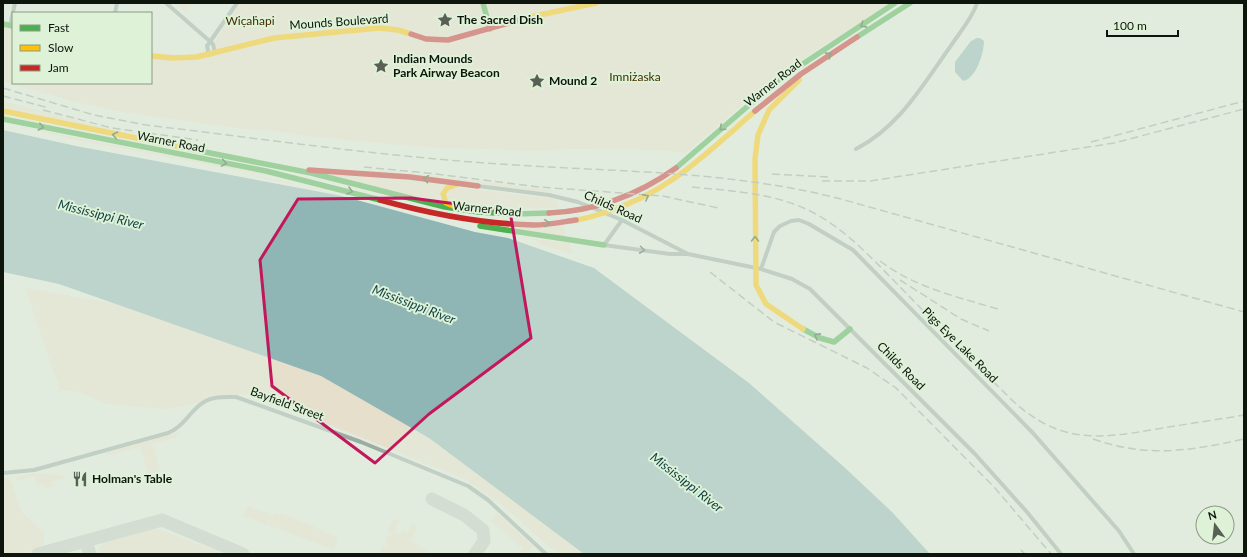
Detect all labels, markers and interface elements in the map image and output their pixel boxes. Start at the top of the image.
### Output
street label: Mounds Boulevard [289,11,389,32]
place icon: The Sacred Dish [436,11,454,29]
legend [12,12,152,84]
place label: The Sacred Dish [457,12,543,27]
scale bar [1107,12,1178,38]
park label: Wic̣aḣapi [225,13,275,28]
text: 100 m [1113,18,1147,33]
text: Fast [48,20,70,35]
one-way arrow [860,20,867,28]
text: Slow [48,40,74,55]
place label: Indian Mounds Park Airway Beacon [393,51,500,80]
one-way arrow [825,52,832,59]
street label: Warner Road [741,55,804,110]
place icon: Indian Mounds Park Airway Beacon [372,57,390,75]
text: Jam [48,60,69,75]
park label: Imniżaska [609,69,661,84]
place icon: Mound 2 [528,72,546,90]
place label: Mound 2 [549,73,597,88]
one-way arrow [38,123,44,131]
one-way arrow [719,123,727,130]
street label: Warner Road [136,128,206,155]
one-way arrow [112,132,118,140]
one-way arrow [220,158,227,166]
one-way arrow [423,175,429,184]
one-way arrow [347,187,354,195]
street label: Childs Road [582,187,645,226]
one-way arrow [642,195,649,202]
water label: Mississippi River [56,196,146,233]
street label: Warner Road [452,197,522,220]
one-way arrow [543,219,550,228]
one-way arrow [751,236,759,242]
one-way arrow [639,245,646,254]
water label: Mississippi River [370,281,458,327]
street label: Pigs Eye Lake Road [919,304,1001,386]
one-way arrow [814,334,821,341]
street label: Childs Road [874,338,929,393]
street label: Bayfield Street [248,383,327,424]
water label: Mississippi River [647,449,727,516]
restaurant icon: Holman's Table [71,470,89,488]
place label: Holman's Table [92,471,173,486]
north arrow [1195,505,1235,545]
text: N [1207,507,1218,522]

